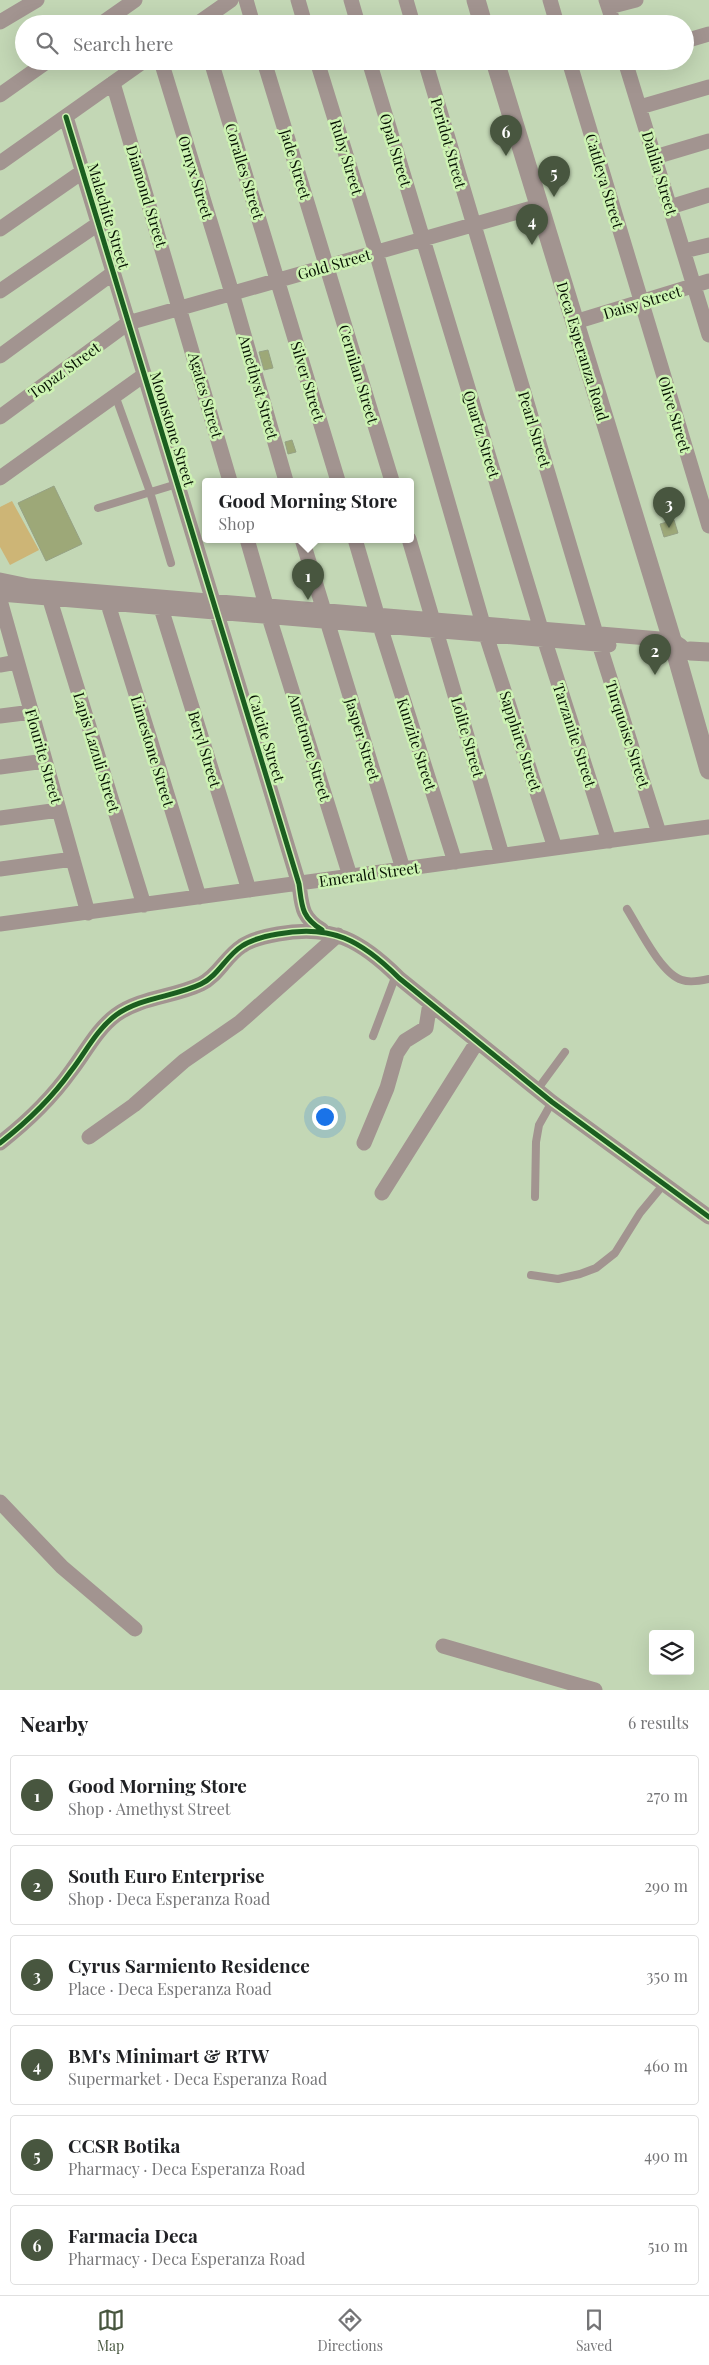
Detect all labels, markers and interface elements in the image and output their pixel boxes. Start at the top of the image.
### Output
search box [15,15,694,70]
icon: search [33,29,61,57]
text: Search here [73,30,173,56]
street label: Peridot Street [427,95,472,191]
street label: Opal Street [375,111,417,190]
pin: 6 [490,115,522,156]
street label: Ruby Street [326,117,368,198]
street label: Coralles Street [221,121,269,222]
street label: Jade Street [276,126,316,202]
street label: Dahlia Street [638,128,682,218]
street label: Cattleya Street [581,131,629,232]
street label: Ornyx Street [174,133,218,222]
street label: Diamond Street [122,142,172,250]
pin: 5 [538,156,570,197]
street label: Malachite Street [83,161,135,272]
pin: 4 [516,204,548,245]
street label: Gold Street [295,244,374,284]
street label: Deca Esperanza Road [552,279,614,423]
street label: Daisy Street [601,280,684,323]
street label: Cernilan Street [334,322,384,427]
street label: Amethyst Street [234,332,284,442]
street label: Topaz Street [24,337,105,403]
street label: Silver Street [286,339,330,424]
street label: Agates Street [184,349,228,441]
street label: Moonstone Street [146,369,200,489]
street label: Olive Street [654,374,696,455]
street label: Quartz Street [459,388,505,481]
street label: Pearl Street [514,389,556,470]
popup [202,478,414,543]
text: Good Morning Store [219,487,397,513]
pin: 3 [653,487,685,528]
text: Shop [219,513,255,534]
pin: 1 [292,559,324,600]
pin: 2 [639,634,671,675]
street label: Turquoise Street [601,678,655,791]
street label: Tarzanite Street [549,680,601,790]
street label: Sapphire Street [495,688,547,794]
street label: Lapis Lazuli Street [69,689,125,815]
street label: Ametrone Street [284,690,336,804]
street label: Calcite Street [244,692,290,785]
street label: Limestone Street [127,693,180,810]
street label: Jasper Street [341,694,385,783]
street label: Kunzite Street [393,695,442,793]
street label: Lolite Street [447,695,489,780]
street label: Flourite Street [21,706,67,806]
street label: Beryl Street [184,708,226,790]
street label: Emerald Street [318,857,421,891]
your location [312,1104,338,1130]
map controls [649,1630,694,1675]
button: layers [649,1630,694,1675]
text: Nearby [20,1709,89,1737]
text: 6 results [628,1712,689,1733]
text: Good Morning Store [68,1772,247,1798]
text: 1 [34,1785,40,1806]
text: 270 m [646,1785,688,1806]
text: Shop · Amethyst Street [68,1798,231,1819]
text: South Euro Enterprise [68,1862,265,1888]
text: 2 [33,1875,41,1896]
text: 290 m [644,1875,688,1896]
text: Shop · Deca Esperanza Road [68,1888,270,1909]
text: Cyrus Sarmiento Residence [68,1952,310,1978]
text: 3 [33,1965,41,1986]
text: 350 m [646,1965,688,1986]
text: Place · Deca Esperanza Road [68,1978,272,1999]
text: BM's Minimart & RTW [68,2042,269,2068]
text: 4 [33,2055,41,2076]
text: 460 m [644,2055,688,2076]
text: Supermarket · Deca Esperanza Road [68,2068,327,2089]
text: CCSR Botika [68,2132,180,2158]
text: 5 [33,2145,41,2166]
text: 490 m [644,2145,688,2166]
text: Pharmacy · Deca Esperanza Road [68,2158,305,2179]
text: Farmacia Deca [68,2222,198,2248]
text: 6 [33,2235,41,2256]
text: 510 m [648,2235,688,2256]
text: Pharmacy · Deca Esperanza Road [68,2248,305,2269]
tab: Map [97,2306,125,2355]
tab: Directions [318,2306,383,2355]
tab: Saved [576,2306,612,2355]

